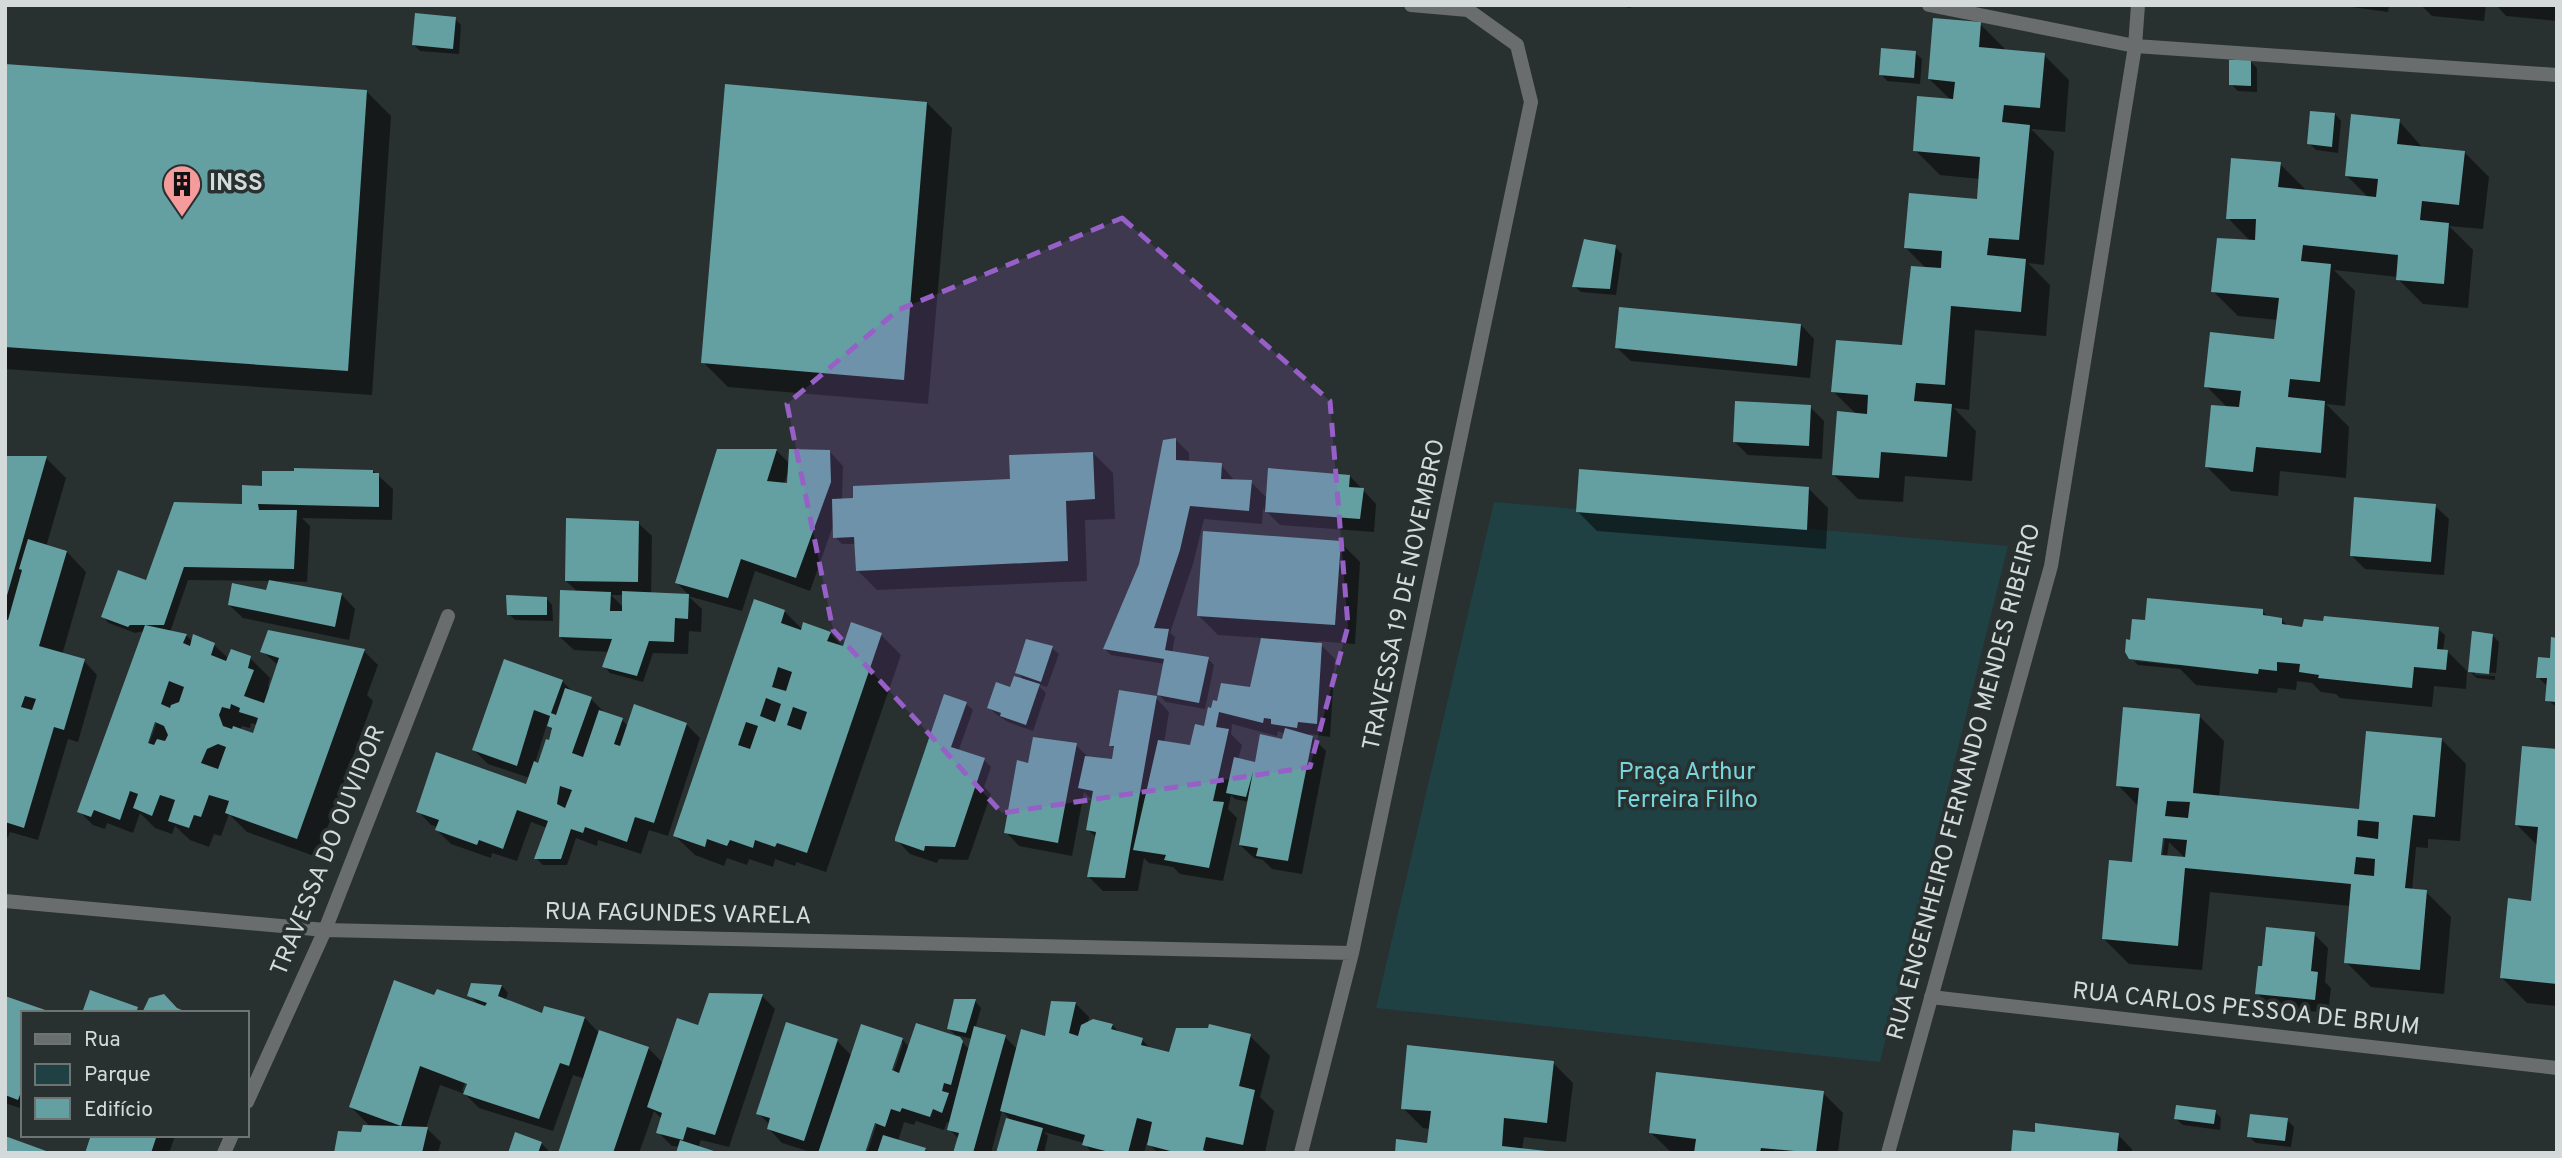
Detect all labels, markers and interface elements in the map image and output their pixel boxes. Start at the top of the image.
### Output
building icon: INSS [161,163,203,218]
place label: INSS [209,169,263,199]
street label: TRAVESSA 19 DE NOVEMBRO [1357,436,1453,754]
street label: RUA ENGENHEIRO FERNANDO MENDES RIBEIRO [1881,520,2049,1044]
street label: TRAVESSA DO OUVIDOR [265,721,393,981]
park label: Praça Arthur Ferreira Filho [1616,758,1758,816]
street label: RUA FAGUNDES VARELA [544,898,812,932]
street label: RUA CARLOS PESSOA DE BRUM [2071,977,2421,1043]
legend [21,1011,248,1137]
text: Rua [84,1027,121,1054]
text: Parque [84,1062,151,1089]
text: Edifício [84,1097,153,1124]

